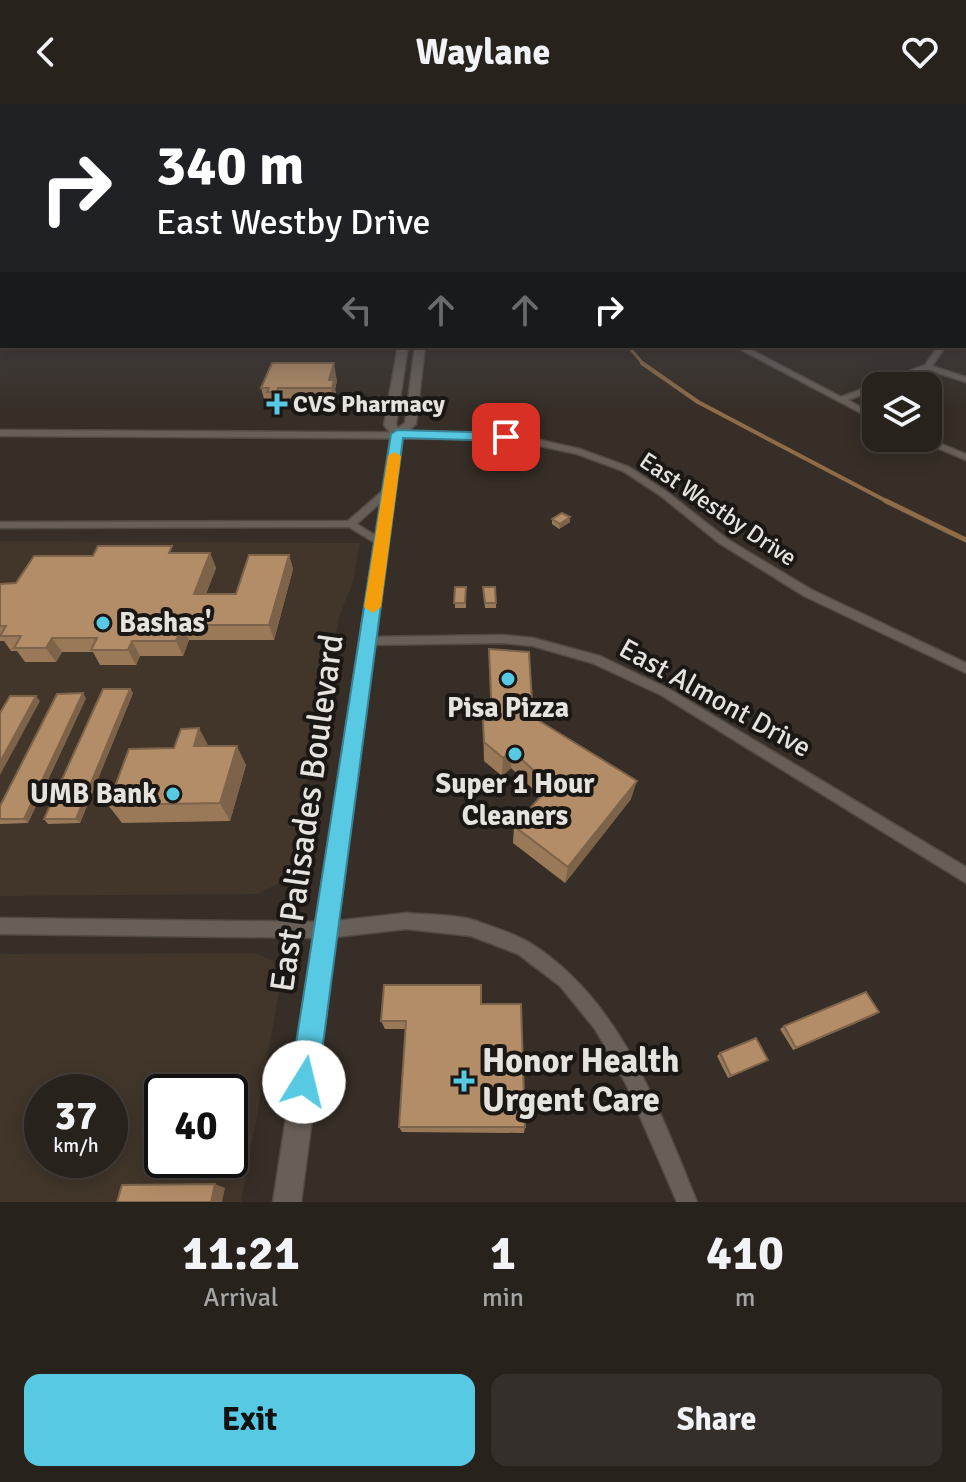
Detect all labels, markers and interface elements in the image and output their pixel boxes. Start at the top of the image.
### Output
icon: back [24,30,68,74]
text: Waylane [416,30,550,75]
icon: heart [898,30,942,74]
text: 340 m [156,131,304,200]
icon: right [24,136,128,240]
text: East Westby Drive [156,200,430,245]
icon: left [335,288,379,332]
icon: ahead [419,288,463,332]
icon: ahead [503,288,547,332]
icon: right [587,288,631,332]
map controls [862,372,942,452]
button: layers [862,372,942,452]
place label: CVS Pharmacy [293,389,445,419]
marker: CVS Pharmacy [268,395,286,413]
pin [472,403,540,471]
icon: arrive [484,415,528,459]
street label: East Westby Drive [634,445,802,573]
place label: Bashas' [119,606,211,640]
marker: Bashas' [94,614,112,632]
street label: East Almont Drive [613,631,817,765]
street label: East Palisades Boulevard [261,632,353,994]
marker: Pisa Pizza [499,670,517,688]
place label: Pisa Pizza [447,691,569,725]
marker: Super 1 Hour Cleaners [506,745,524,763]
place label: Super 1 Hour Cleaners [436,767,595,833]
place label: UMB Bank [30,777,157,811]
marker: UMB Bank [164,785,182,803]
position arrow [262,1040,346,1124]
place label: Honor Health Urgent Care [482,1040,679,1121]
marker: Honor Health Urgent Care [453,1070,475,1092]
speed limit sign: 40 [144,1074,248,1178]
text: 37 [54,1091,98,1141]
text: km/h [53,1133,99,1158]
text: 11:21 [182,1224,300,1283]
text: 1 [490,1224,516,1283]
text: 410 [706,1224,784,1283]
text: Arrival [204,1282,278,1314]
text: min [482,1282,524,1314]
text: m [735,1282,755,1314]
button: Exit [24,1374,475,1466]
button: Share [491,1374,942,1466]

